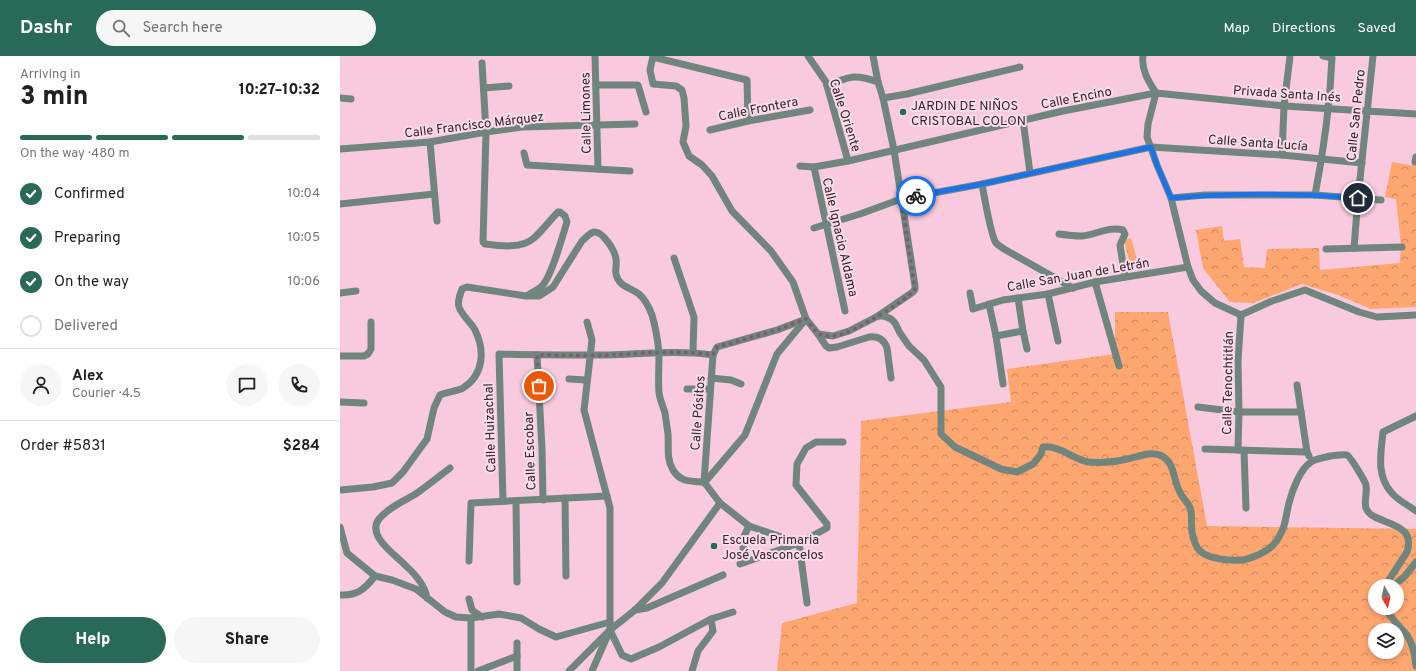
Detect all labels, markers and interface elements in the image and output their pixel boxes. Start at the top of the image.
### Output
search box [96,10,376,46]
text: Dashr [20,16,72,40]
icon: search [110,17,132,39]
text: Search here [142,19,223,38]
text: Map [1224,20,1250,37]
text: Directions [1272,20,1336,37]
text: Saved [1358,20,1396,37]
text: Arriving in [20,67,81,83]
street label: Calle San Pedro [1344,69,1370,162]
street label: Calle Limones [578,72,596,154]
street label: Calle Oriente [825,77,863,154]
text: 3 min [20,81,88,114]
text: 10:27–10:32 [239,81,320,100]
street label: Privada Santa Inés [1232,83,1341,107]
street label: Calle Encino [1040,84,1113,114]
street label: Calle Frontera [717,94,800,126]
place label: JARDIN DE NIÑOS CRISTOBAL COLON [911,98,1026,130]
marker: JARDIN DE NIÑOS CRISTOBAL COLON [898,107,908,117]
street label: Calle Francisco Márquez [404,109,545,142]
street label: Calle Santa Lucía [1207,133,1308,155]
text: On the way · 480 m [20,146,129,162]
street label: Calle Ignacio Aldama [818,176,861,299]
courier [896,176,936,216]
pin [1341,181,1375,215]
icon: check [20,183,42,205]
text: Confirmed [54,185,125,204]
icon: bike [905,185,927,207]
text: 10:04 [287,186,320,202]
icon: home [1347,187,1369,209]
icon: check [20,227,42,249]
text: Preparing [54,229,121,248]
text: 10:05 [287,230,320,246]
street label: Calle San Juan de Letrán [1006,256,1151,296]
icon: check [20,271,42,293]
text: On the way [54,273,129,292]
text: 10:06 [288,274,320,290]
text: Delivered [54,317,118,336]
street label: Calle Tenochtitlán [1220,331,1238,435]
button: person [20,364,62,406]
button: chat [226,364,268,406]
button: phone [278,364,320,406]
text: Alex [72,367,104,386]
pin [522,369,556,403]
icon: bag [528,375,550,397]
street label: Calle Pósitos [688,375,710,451]
street label: Calle Huizachal [481,383,501,473]
text: Courier · 4.5 [72,386,141,402]
street label: Calle Escobar [522,411,540,491]
text: Order #5831 [20,437,106,456]
text: $284 [283,437,320,456]
place label: Escuela Primaria José Vasconcelos [722,533,824,564]
marker: Escuela Primaria José Vasconcelos [709,541,719,551]
north arrow [1368,579,1404,615]
map controls [1368,579,1404,659]
button: Help [20,617,166,663]
button: Share [174,617,320,663]
button: layers [1368,623,1404,659]

